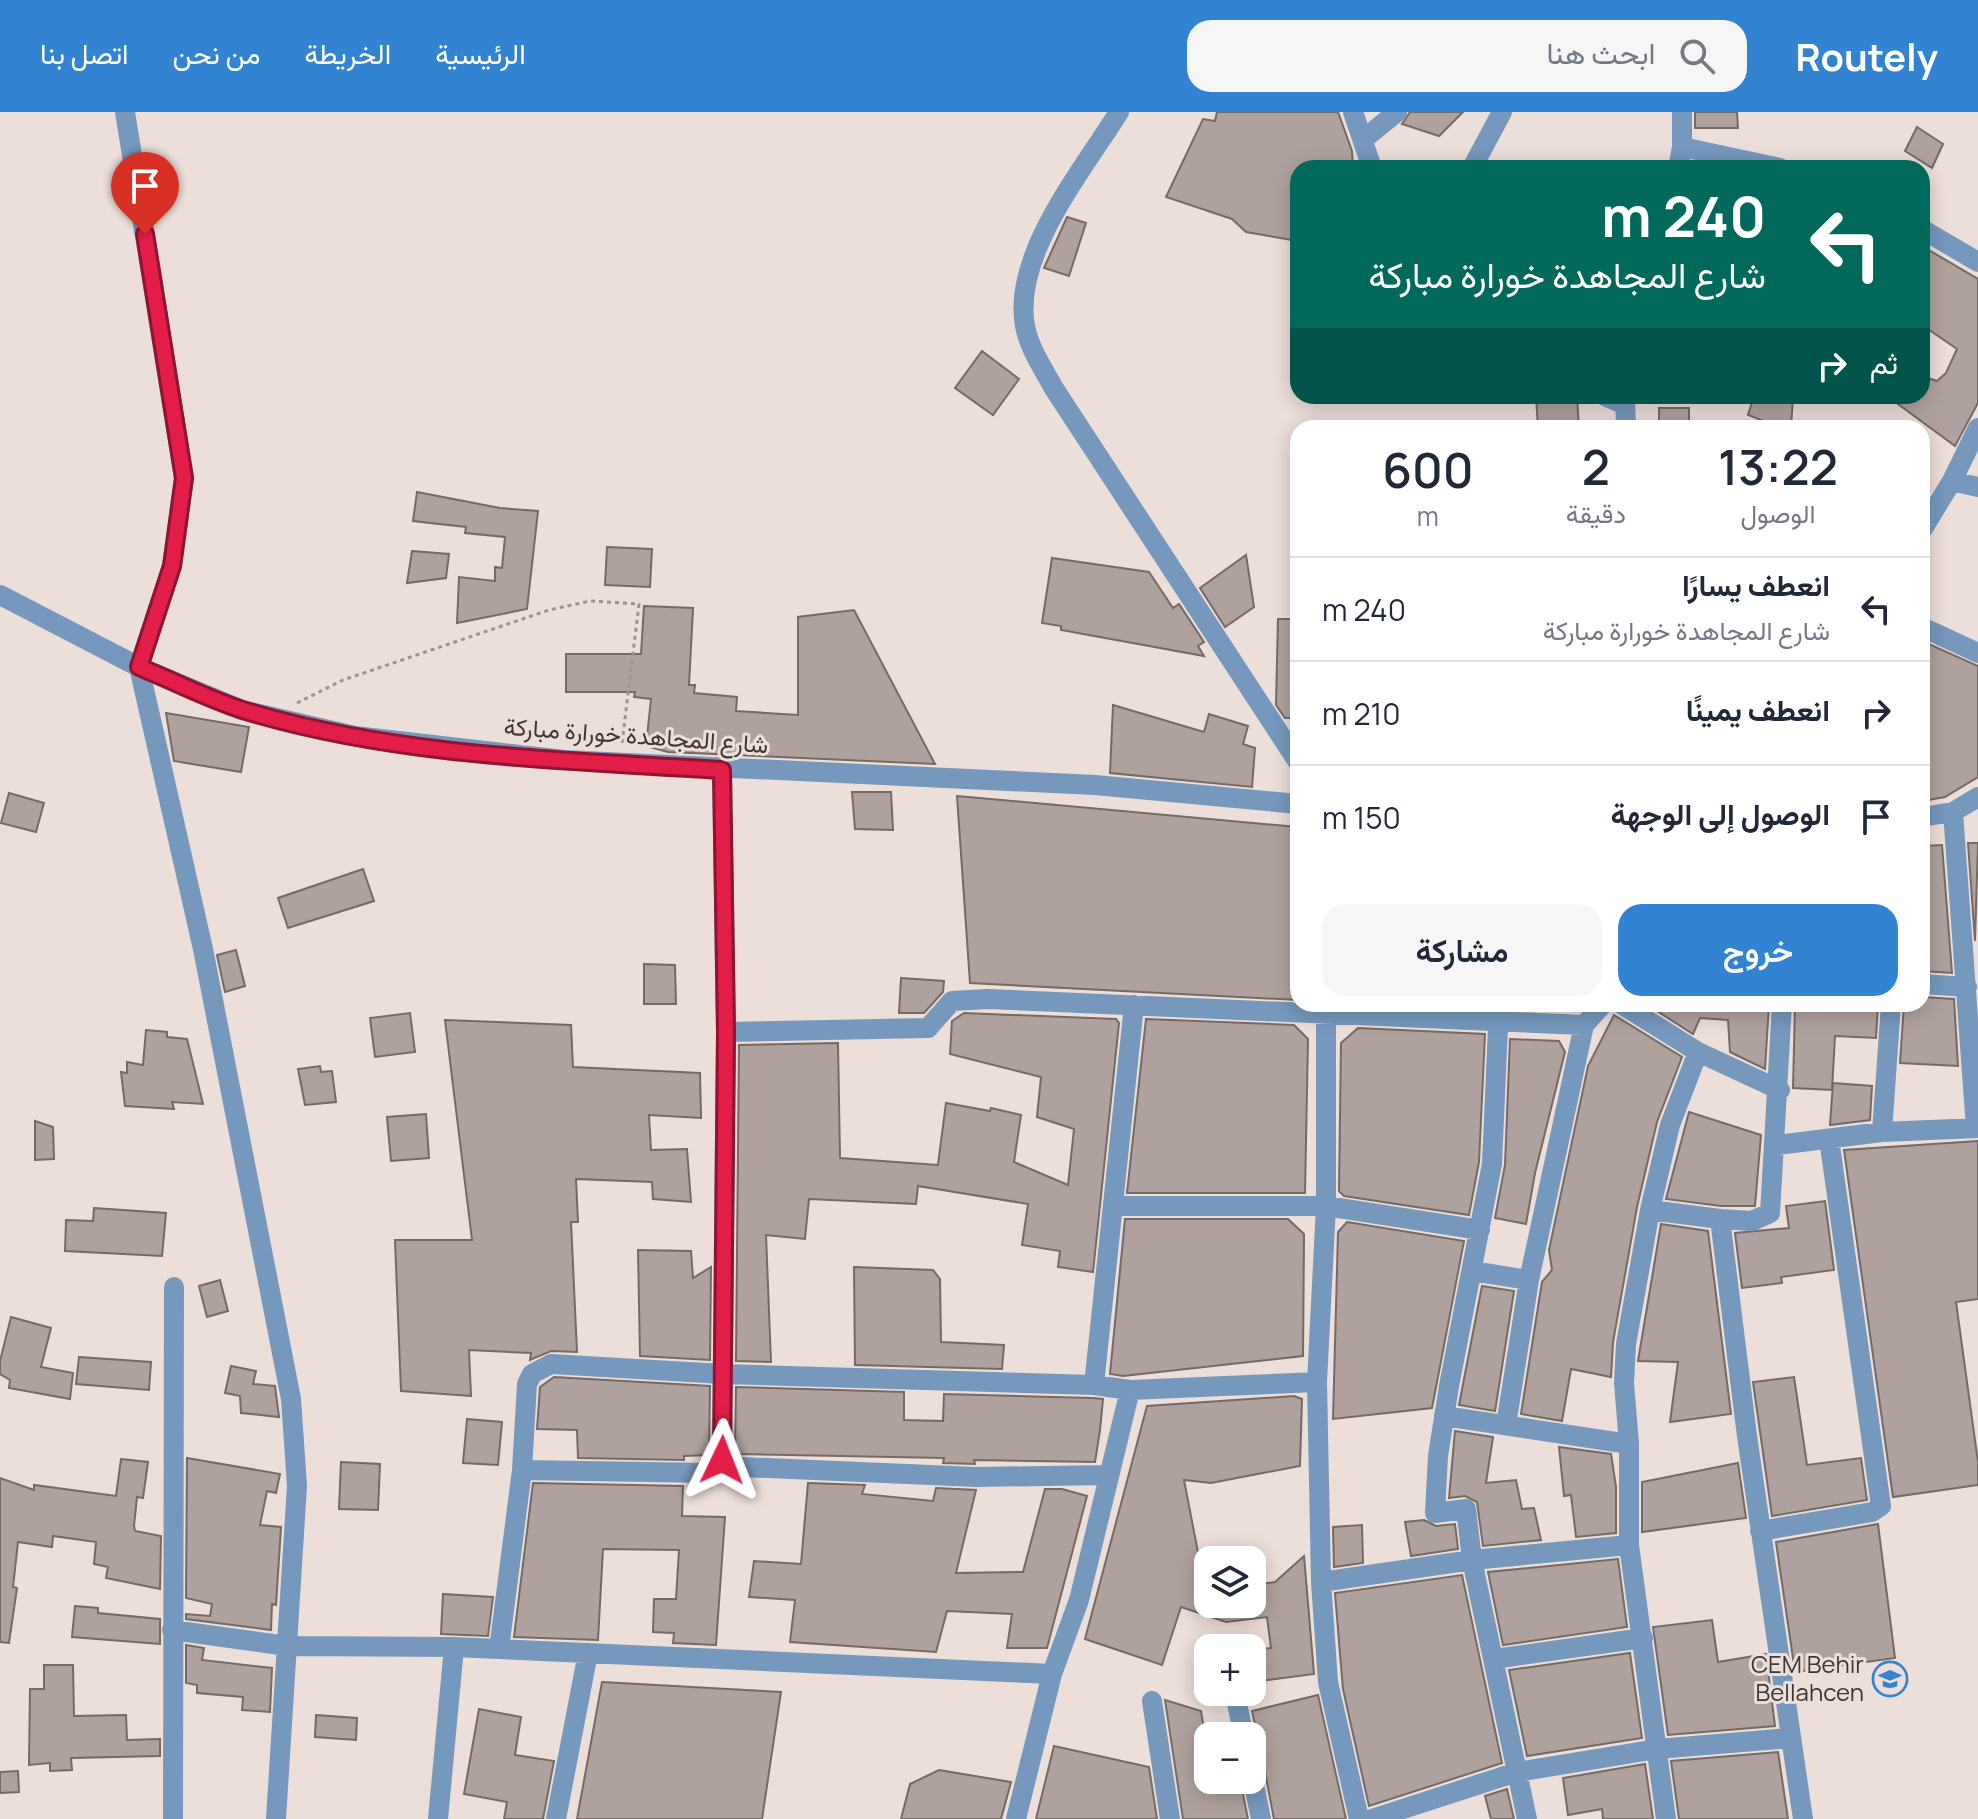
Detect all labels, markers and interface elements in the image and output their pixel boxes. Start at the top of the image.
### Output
search box [1187,20,1747,92]
text: Routely [1795,30,1938,82]
text: ابحث هنا [1547,32,1655,73]
text: اتصل بنا [40,34,129,72]
text: من نحن [173,34,261,72]
text: الخريطة [305,34,391,72]
text: الرئيسية [435,34,526,72]
icon: search [1675,34,1719,78]
pin [111,152,179,234]
icon: arrive [123,164,167,208]
text: 240 m [1601,177,1766,254]
icon: left [1794,192,1898,296]
text: شارع المجاهدة خورارة مباركة [1368,250,1766,299]
text: ثم [1870,342,1898,383]
icon: right [1810,344,1854,388]
text: 2 [1582,434,1610,499]
text: 13:22 [1718,434,1838,499]
text: 600 [1382,437,1474,502]
text: دقيقة [1566,495,1626,531]
text: الوصول [1740,495,1815,531]
text: m [1417,498,1439,534]
text: انعطف يسارًا [1682,564,1830,605]
icon: left [1854,587,1898,631]
text: 240 m [1322,589,1406,630]
text: شارع المجاهدة خورارة مباركة [1543,612,1830,648]
text: انعطف يمينًا [1686,689,1830,730]
icon: right [1854,691,1898,735]
text: 210 m [1322,693,1401,734]
street label: شارع المجاهدة خورارة مباركة [503,709,769,761]
text: الوصول إلى الوجهة [1611,793,1830,834]
icon: arrive [1854,795,1898,839]
text: 150 m [1322,797,1401,838]
button: مشاركة [1322,904,1602,996]
button: خروج [1618,904,1898,996]
position arrow [680,1418,764,1502]
map controls [1194,1546,1266,1794]
button: layers [1194,1546,1266,1618]
button: + [1194,1634,1266,1706]
place label: CEM Behir Bellahcen [1751,1647,1864,1708]
school or university icon: CEM Behir Bellahcen [1871,1660,1909,1698]
button: − [1194,1722,1266,1794]

